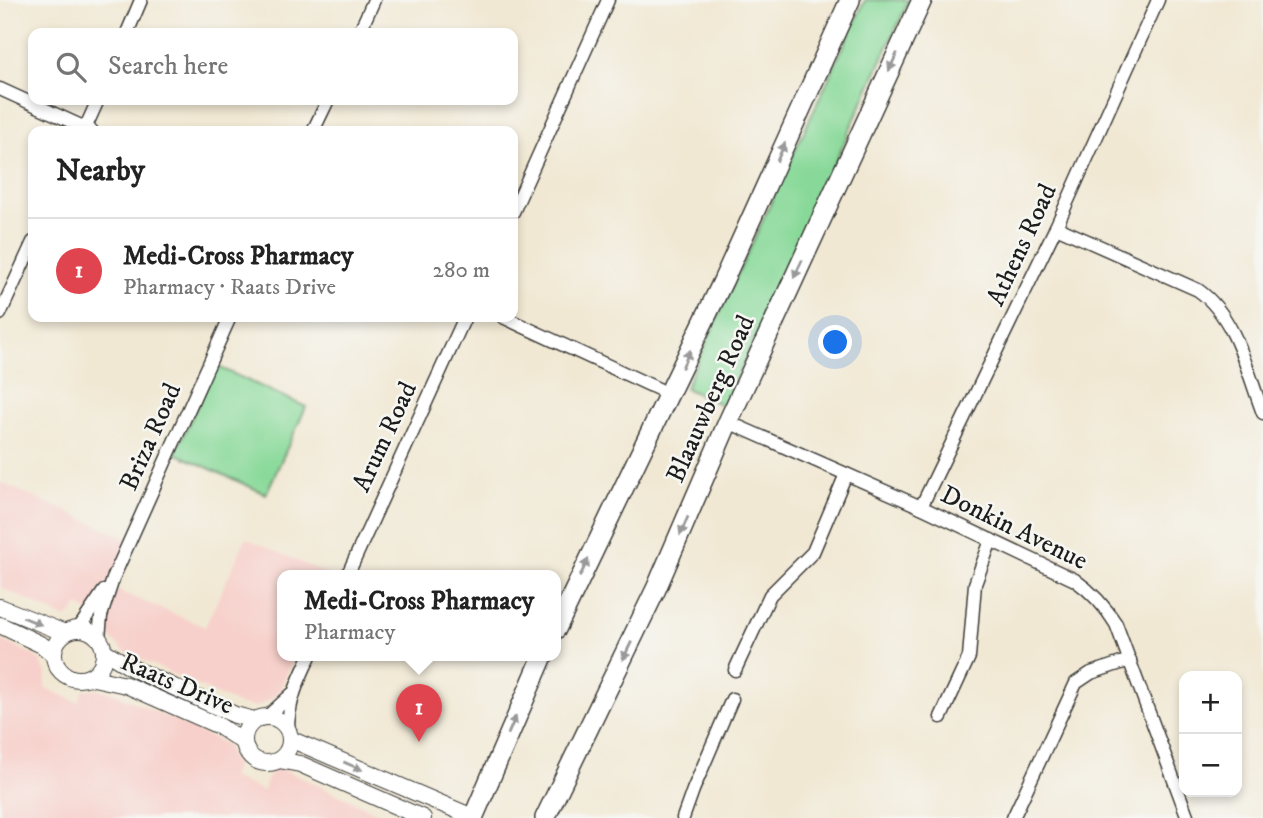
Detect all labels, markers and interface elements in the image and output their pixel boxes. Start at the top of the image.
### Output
search box [28,28,518,105]
icon: search [52,48,90,86]
text: Search here [108,50,228,83]
one-way arrow [887,52,899,72]
one-way arrow [775,142,787,162]
text: Nearby [56,153,145,190]
street label: Athens Road [979,179,1065,311]
text: Medi-Cross Pharmacy [123,240,353,273]
text: 1 [75,256,83,285]
text: 280 m [433,256,490,285]
one-way arrow [792,259,804,279]
text: Pharmacy · Raats Drive [123,273,336,302]
street label: Blaauwberg Road [659,310,763,488]
your location [818,325,852,359]
one-way arrow [680,349,691,369]
street label: Arum Road [345,377,425,497]
street label: Briza Road [113,378,189,496]
street label: Donkin Avenue [935,478,1093,578]
one-way arrow [678,516,689,537]
one-way arrow [579,558,590,578]
popup [277,570,561,661]
text: Medi-Cross Pharmacy [304,585,534,618]
one-way arrow [22,615,43,626]
text: Pharmacy [304,618,395,647]
one-way arrow [621,641,632,661]
street label: Raats Drive [115,645,239,723]
map controls [1179,671,1242,797]
button: + [1179,671,1242,734]
pin: 1 [396,684,442,742]
one-way arrow [507,714,518,735]
button: − [1179,734,1242,797]
one-way arrow [342,761,363,772]

